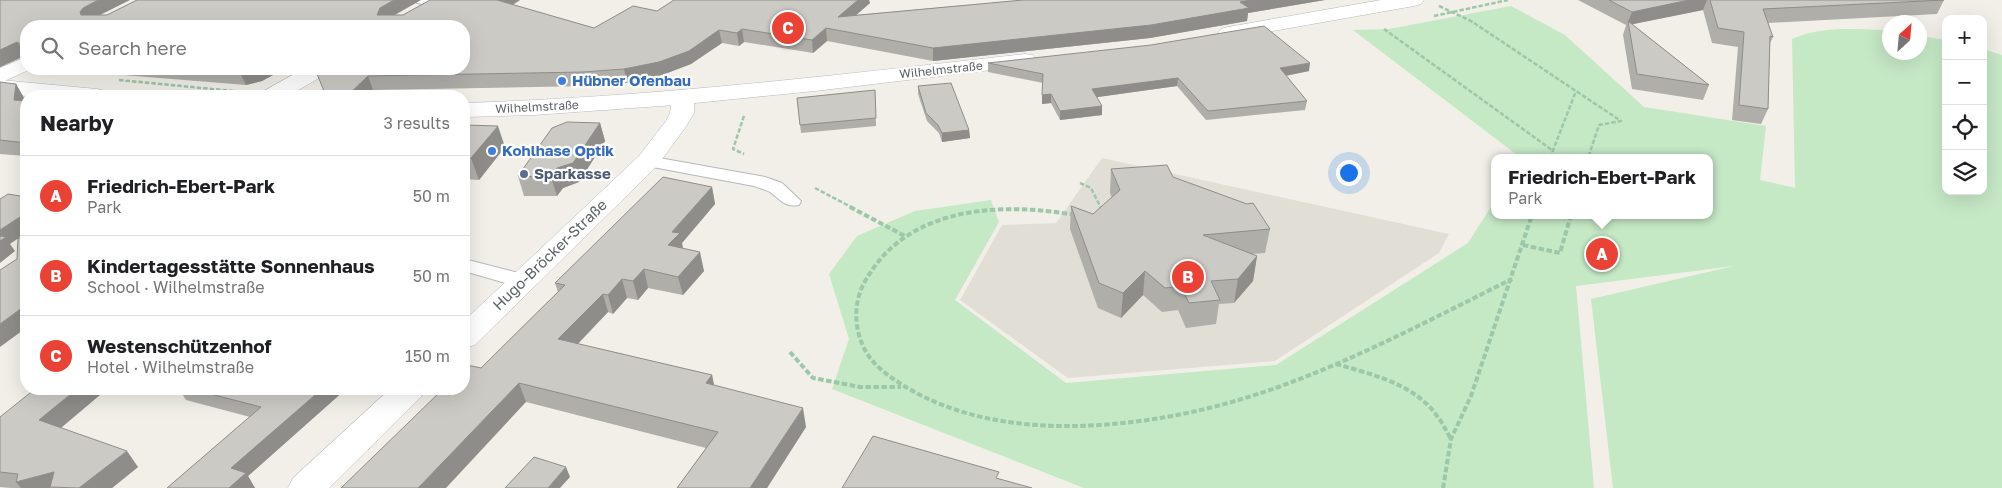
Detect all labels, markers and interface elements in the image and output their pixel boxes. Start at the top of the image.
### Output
pin: C [772,9,804,47]
north arrow [1882,15,1927,60]
map controls [1942,15,1987,195]
button: + [1942,15,1987,60]
search box [20,20,470,75]
icon: search [38,34,66,62]
text: Search here [78,36,187,59]
street label: Wilhelmstraße [898,58,983,81]
button: − [1942,60,1987,105]
place label: Hübner Ofenbau [572,71,691,89]
marker: Hübner Ofenbau [556,75,568,87]
street label: Wilhelmstraße [495,97,579,116]
button: locate [1942,105,1987,150]
text: Nearby [40,110,114,136]
text: 3 results [383,113,450,133]
place label: Kohlhase Optik [502,141,614,159]
marker: Kohlhase Optik [486,145,498,157]
button: layers [1942,150,1987,195]
popup [1491,154,1713,219]
your location [1336,160,1362,186]
place label: Sparkasse [534,164,611,182]
text: Friedrich-Ebert-Park [1508,165,1696,188]
marker: Sparkasse [518,168,530,180]
text: Friedrich-Ebert-Park [87,174,275,197]
text: A [50,186,62,206]
text: 50 m [413,186,450,206]
text: Park [1508,188,1543,208]
street label: Hugo-Bröcker-Straße [488,195,610,313]
text: Park [87,197,122,217]
pin: A [1586,235,1618,273]
text: Kindertagesstätte Sonnenhaus [87,254,375,277]
pin: B [1172,258,1204,296]
text: B [50,266,62,286]
text: 50 m [413,266,450,286]
text: School · Wilhelmstraße [87,277,265,297]
text: Westenschützenhof [87,334,271,357]
text: C [50,346,62,366]
text: 150 m [405,346,450,366]
text: Hotel · Wilhelmstraße [87,357,254,377]

